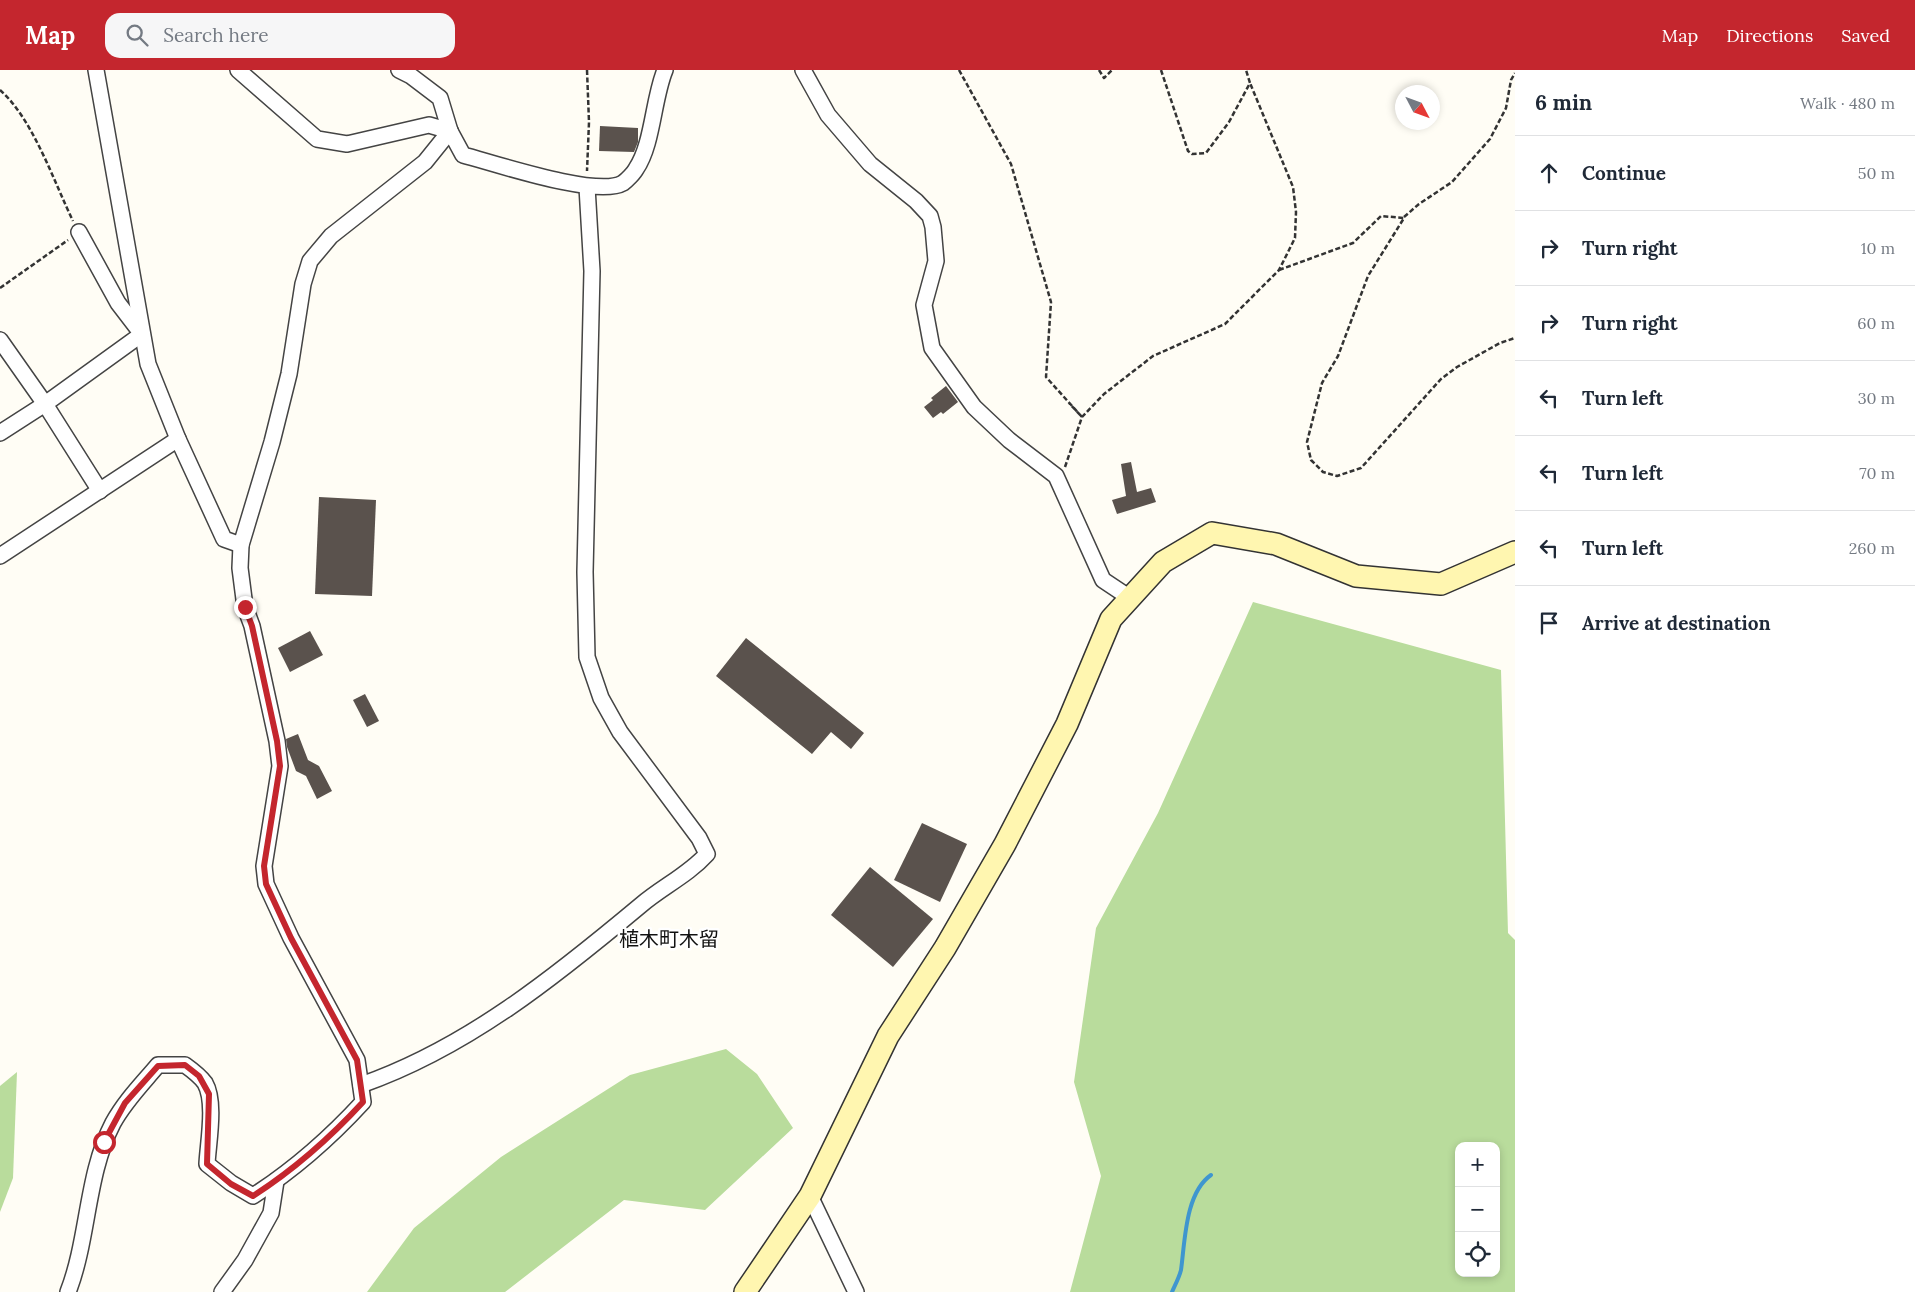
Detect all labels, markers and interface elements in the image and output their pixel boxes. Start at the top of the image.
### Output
search box [105,13,455,58]
text: Map [25,20,75,51]
icon: search [123,21,151,49]
text: Search here [163,23,269,47]
text: Map [1662,24,1698,47]
text: Directions [1726,24,1813,47]
text: Saved [1841,24,1890,47]
north arrow [1395,85,1440,130]
text: 6 min [1535,89,1592,116]
text: Walk · 480 m [1800,93,1895,113]
icon: ahead [1535,159,1563,187]
text: Continue [1582,161,1666,185]
text: 50 m [1858,163,1895,183]
icon: right [1535,234,1563,262]
text: Turn right [1582,236,1678,260]
text: 10 m [1861,238,1895,258]
icon: right [1535,309,1563,337]
text: Turn right [1582,311,1678,335]
text: 60 m [1857,313,1895,333]
icon: left [1535,384,1563,412]
text: Turn left [1582,386,1663,410]
text: 30 m [1858,388,1895,408]
icon: left [1535,459,1563,487]
text: Turn left [1582,461,1663,485]
text: 70 m [1859,463,1895,483]
icon: left [1535,534,1563,562]
text: Turn left [1582,536,1663,560]
text: 260 m [1849,538,1895,558]
route end [234,596,257,619]
icon: arrive [1535,609,1563,637]
text: Arrive at destination [1582,611,1771,635]
district label: 植木町木留 [619,926,719,951]
route start [93,1131,116,1154]
map controls [1455,1142,1500,1277]
button: + [1455,1142,1500,1187]
button: − [1455,1187,1500,1232]
button: locate [1455,1232,1500,1277]

